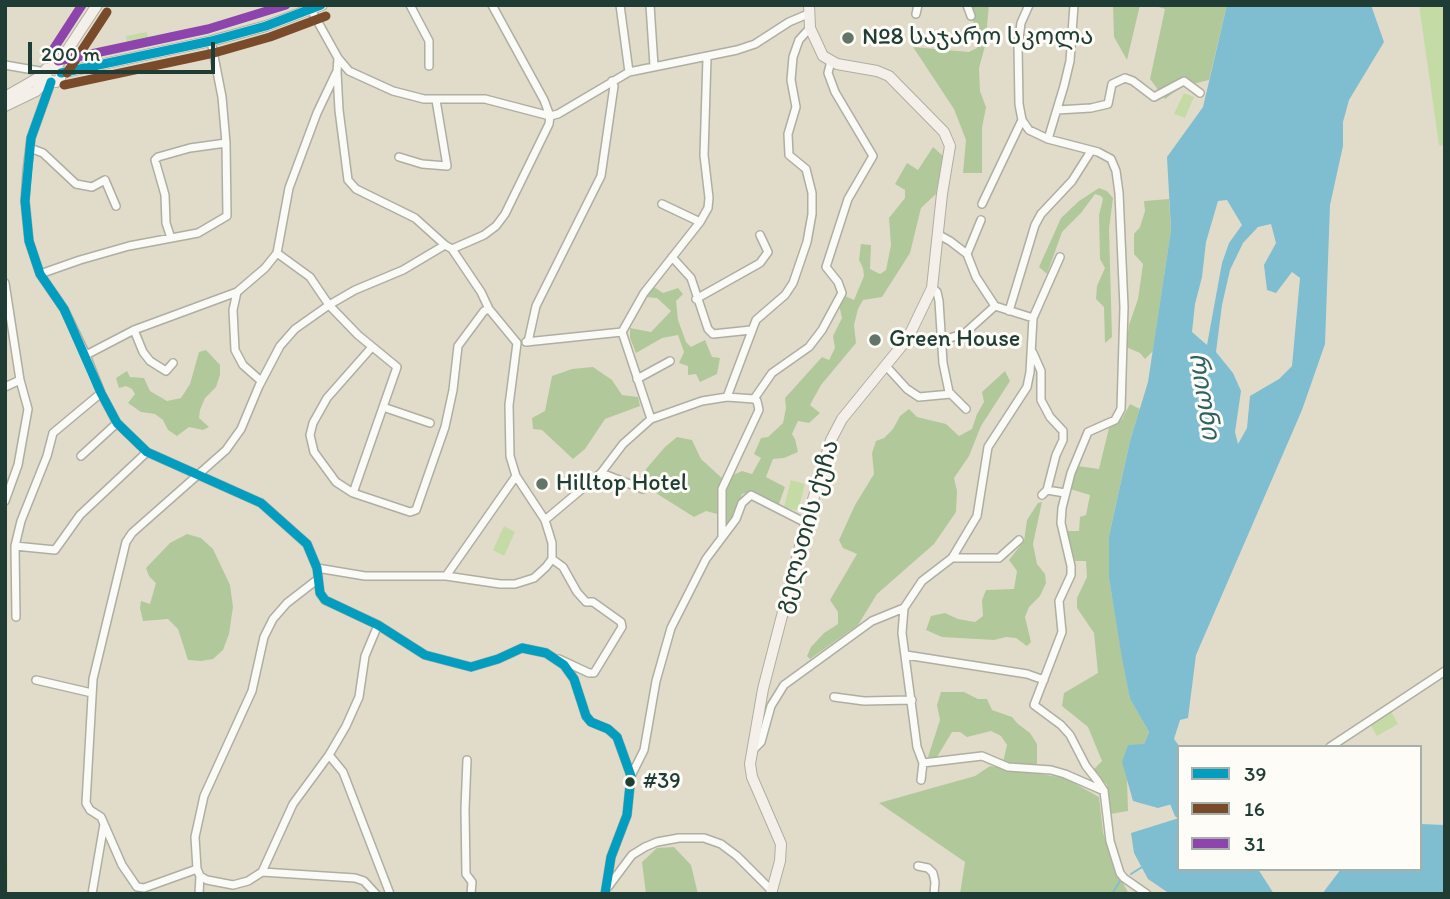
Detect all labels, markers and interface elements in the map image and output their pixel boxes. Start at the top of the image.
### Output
place label: №8 საჯარო სკოლა [862,24,1093,52]
scale bar [32,28,219,72]
marker: №8 საჯარო სკოლა [840,30,856,46]
text: 200 m [41,41,100,66]
place label: Green House [889,326,1020,354]
marker: Green House [867,332,883,348]
water label: რიონი [1181,350,1225,442]
street label: გელათის ქუჩა [770,437,846,617]
place label: Hilltop Hotel [556,470,688,498]
marker: Hilltop Hotel [534,476,550,492]
legend [1177,745,1422,871]
text: 39 [1244,761,1266,786]
place label: #39 [643,769,681,795]
marker: #39 [623,775,637,789]
text: 16 [1244,796,1265,821]
text: 31 [1244,831,1265,856]

